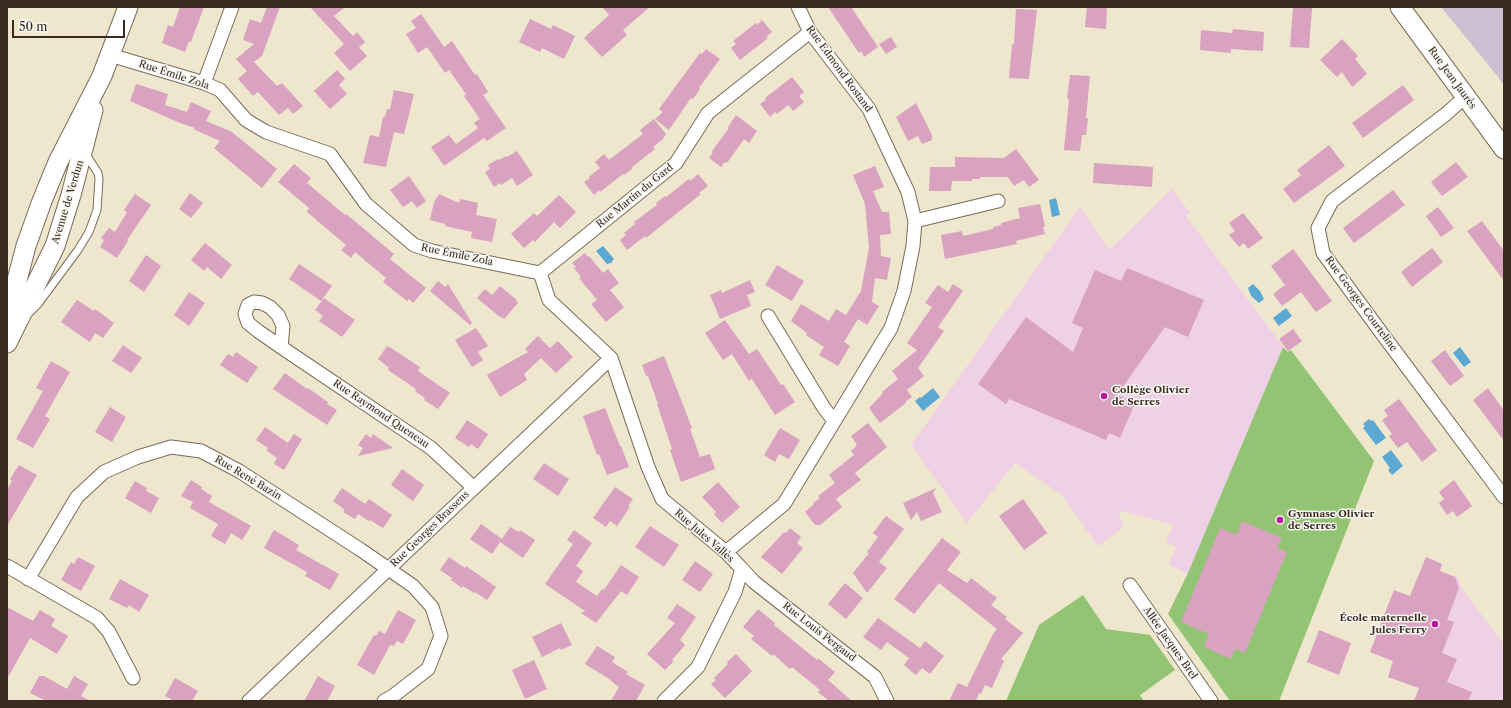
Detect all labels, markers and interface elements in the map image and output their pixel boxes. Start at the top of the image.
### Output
scale bar [14,12,127,38]
text: 50 m [19,19,48,34]
street label: Rue Edmond Rostand [804,23,874,115]
street label: Rue Jean Jaurès [1425,45,1479,111]
street label: Rue Émile Zola [137,58,211,92]
street label: Avenue de Verdun [50,159,86,245]
street label: Rue Martin du Gard [594,161,676,231]
street label: Rue Émile Zola [420,242,494,268]
street label: Rue Georges Courteline [1322,254,1400,354]
street label: Rue Raymond Queneau [331,377,431,451]
place label: Collège Olivier de Serres [1112,384,1190,408]
marker: Collège Olivier de Serres [1099,391,1109,401]
street label: Rue René Bazin [212,453,284,503]
street label: Rue Georges Brassens [388,488,472,570]
street label: Rue Jules Vallès [672,507,736,565]
place label: Gymnase Olivier de Serres [1288,508,1374,532]
marker: Gymnase Olivier de Serres [1275,515,1285,525]
street label: Rue Louis Pergaud [780,600,858,664]
street label: Allée Jacques Brel [1141,605,1199,681]
place label: École maternelle Jules Ferry [1339,612,1427,636]
marker: École maternelle Jules Ferry [1430,619,1440,629]

